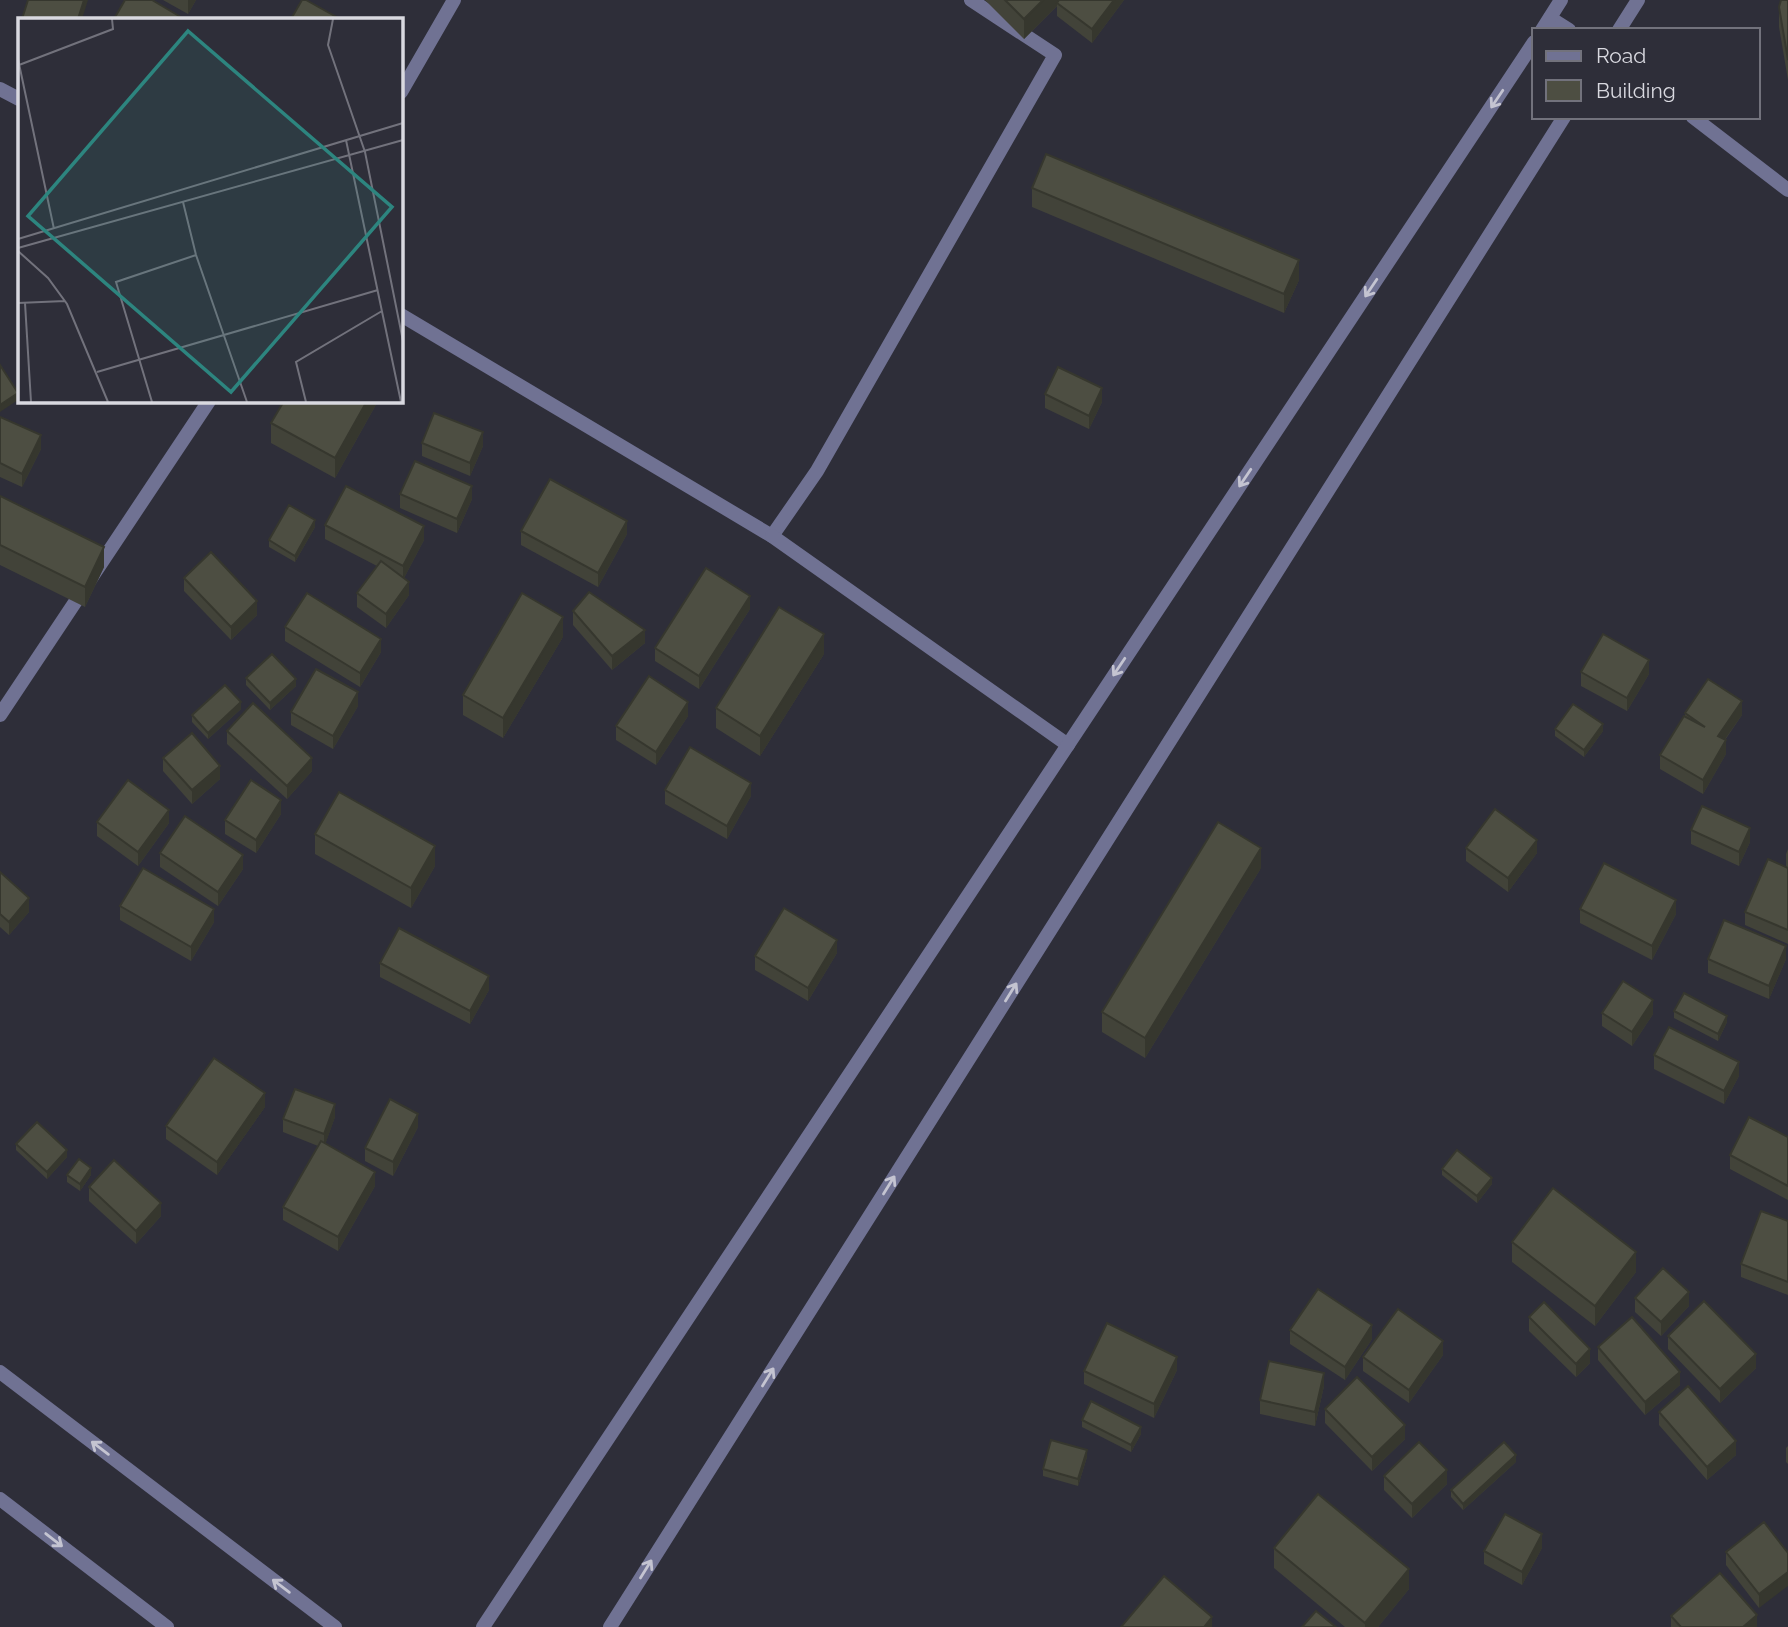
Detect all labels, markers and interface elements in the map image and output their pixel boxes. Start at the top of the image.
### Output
inset map [18,18,402,402]
legend [1532,28,1760,119]
text: Road [1596,43,1646,68]
text: Building [1596,78,1676,103]
one-way arrow [1489,88,1503,108]
one-way arrow [1363,278,1378,297]
one-way arrow [1238,467,1252,487]
one-way arrow [1112,657,1126,676]
one-way arrow [1004,983,1018,1003]
one-way arrow [883,1175,897,1195]
one-way arrow [760,1368,775,1387]
one-way arrow [91,1440,109,1455]
one-way arrow [44,1533,63,1548]
one-way arrow [640,1560,654,1580]
one-way arrow [272,1578,290,1593]

